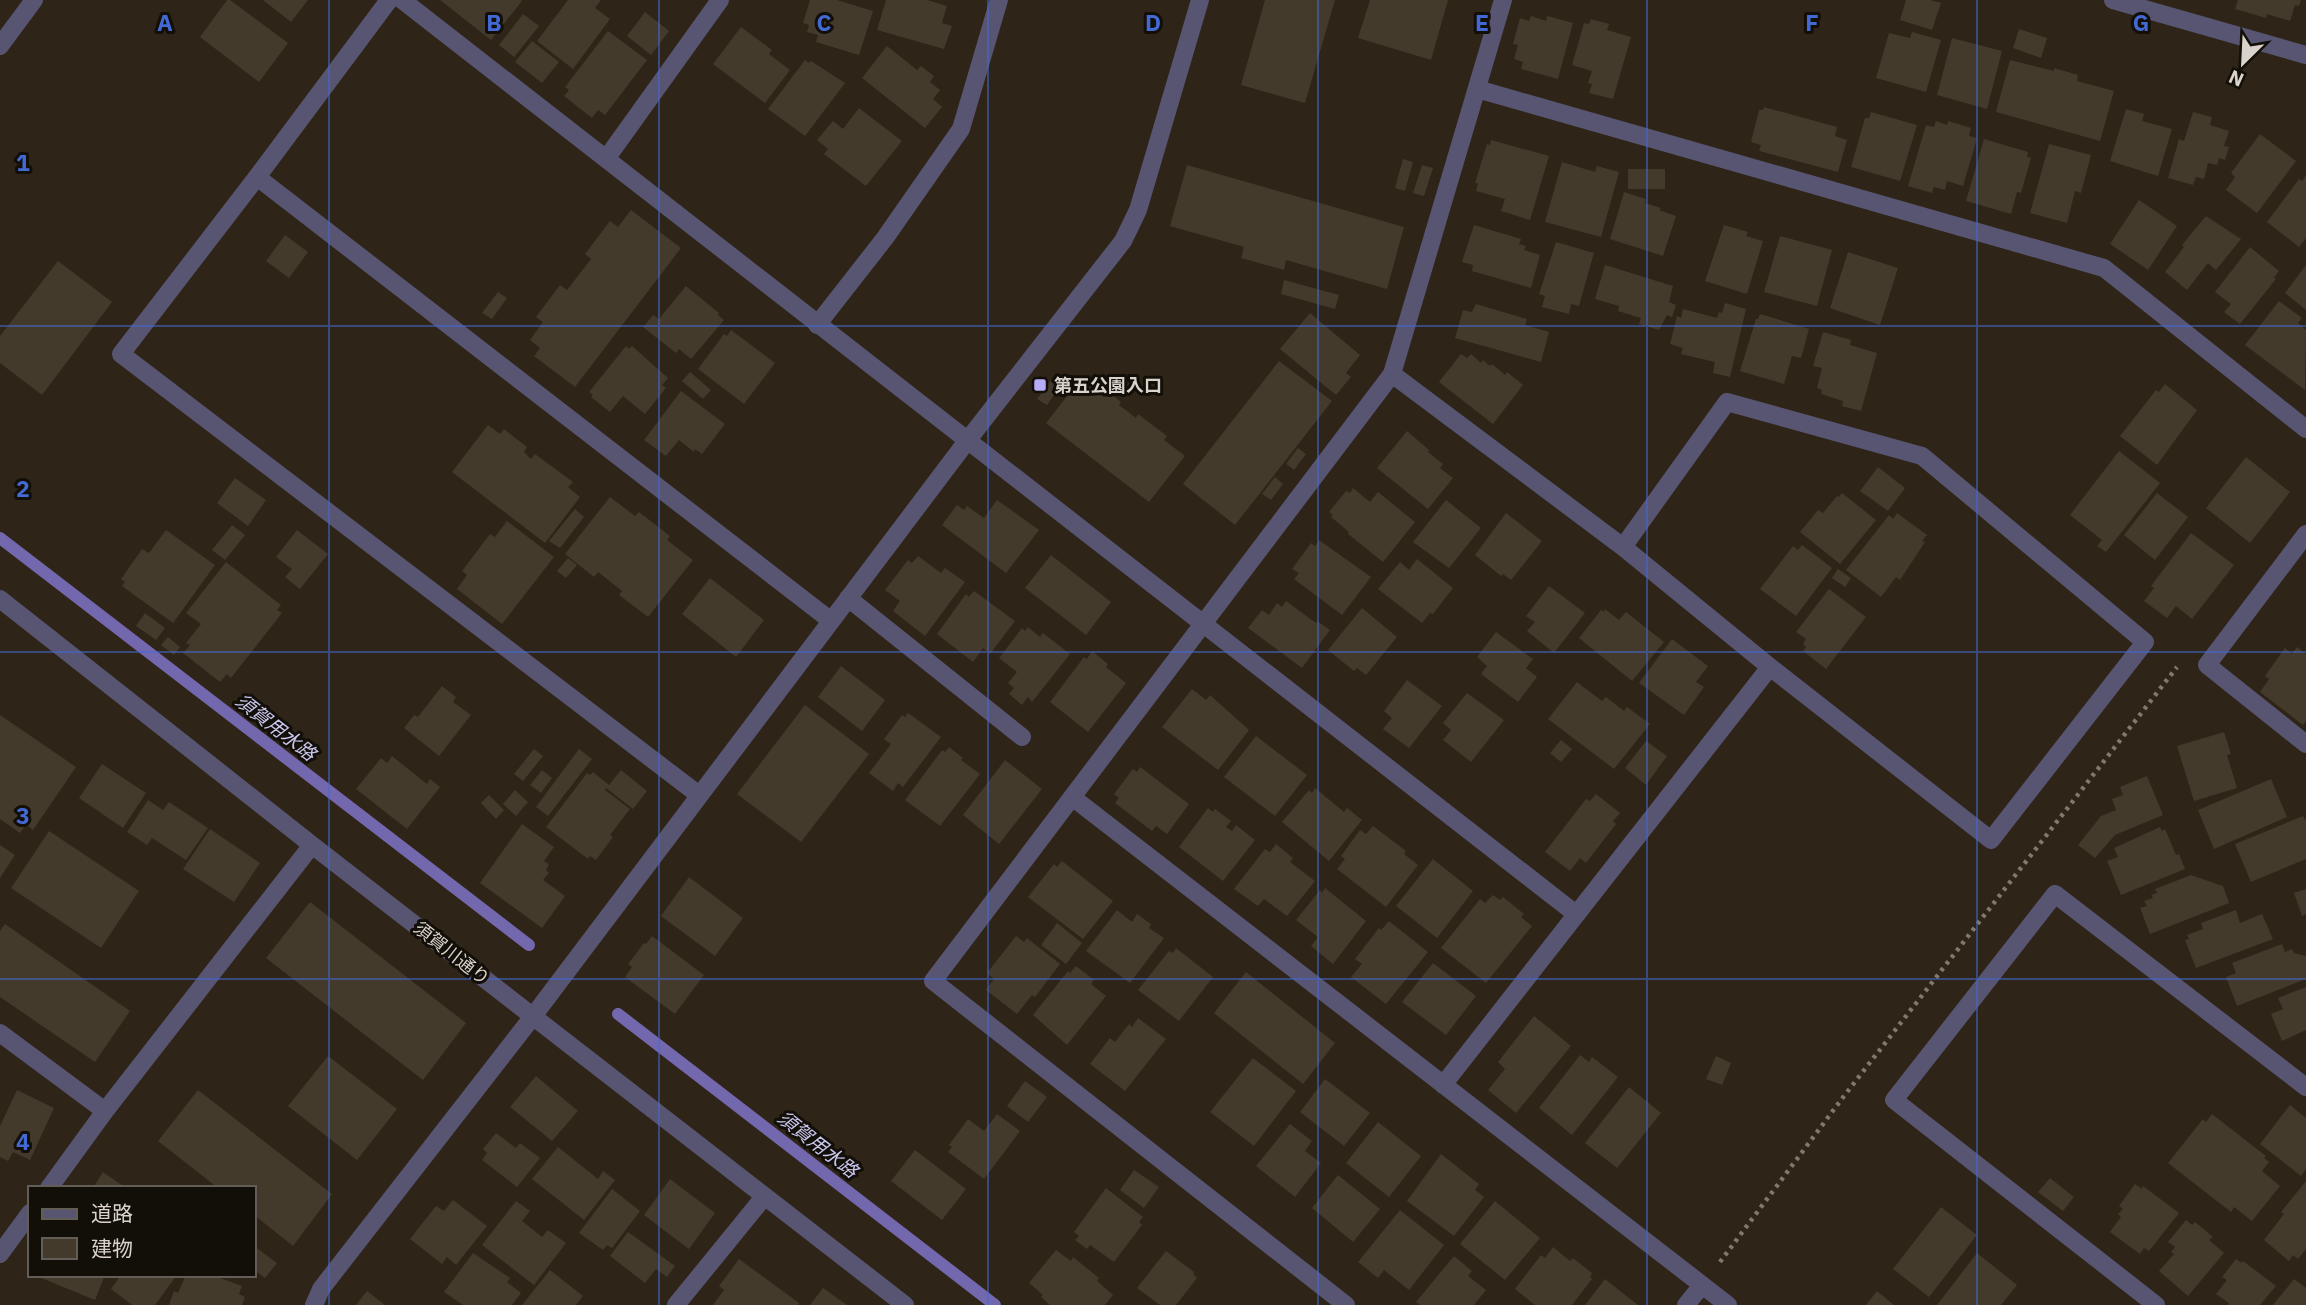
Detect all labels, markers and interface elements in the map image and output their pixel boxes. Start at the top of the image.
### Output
text: A [157,7,173,37]
text: B [486,7,502,37]
text: C [817,7,832,37]
text: D [1145,7,1161,37]
text: E [1475,7,1489,37]
text: F [1805,7,1819,37]
text: G [2133,7,2149,37]
north arrow [2208,28,2278,98]
text: N [2225,65,2247,92]
text: 1 [16,147,30,177]
place label: 第五公園入口 [1054,374,1162,397]
marker: 第五公園入口 [1032,377,1048,393]
text: 2 [16,473,30,503]
water label: 須賀用水路 [231,688,322,767]
text: 3 [16,800,30,830]
street label: 須賀川通り [409,916,495,990]
water label: 須賀用水路 [773,1105,864,1184]
text: 4 [16,1126,30,1156]
legend [28,1186,256,1277]
text: 道路 [91,1199,133,1227]
text: 建物 [91,1234,133,1262]

